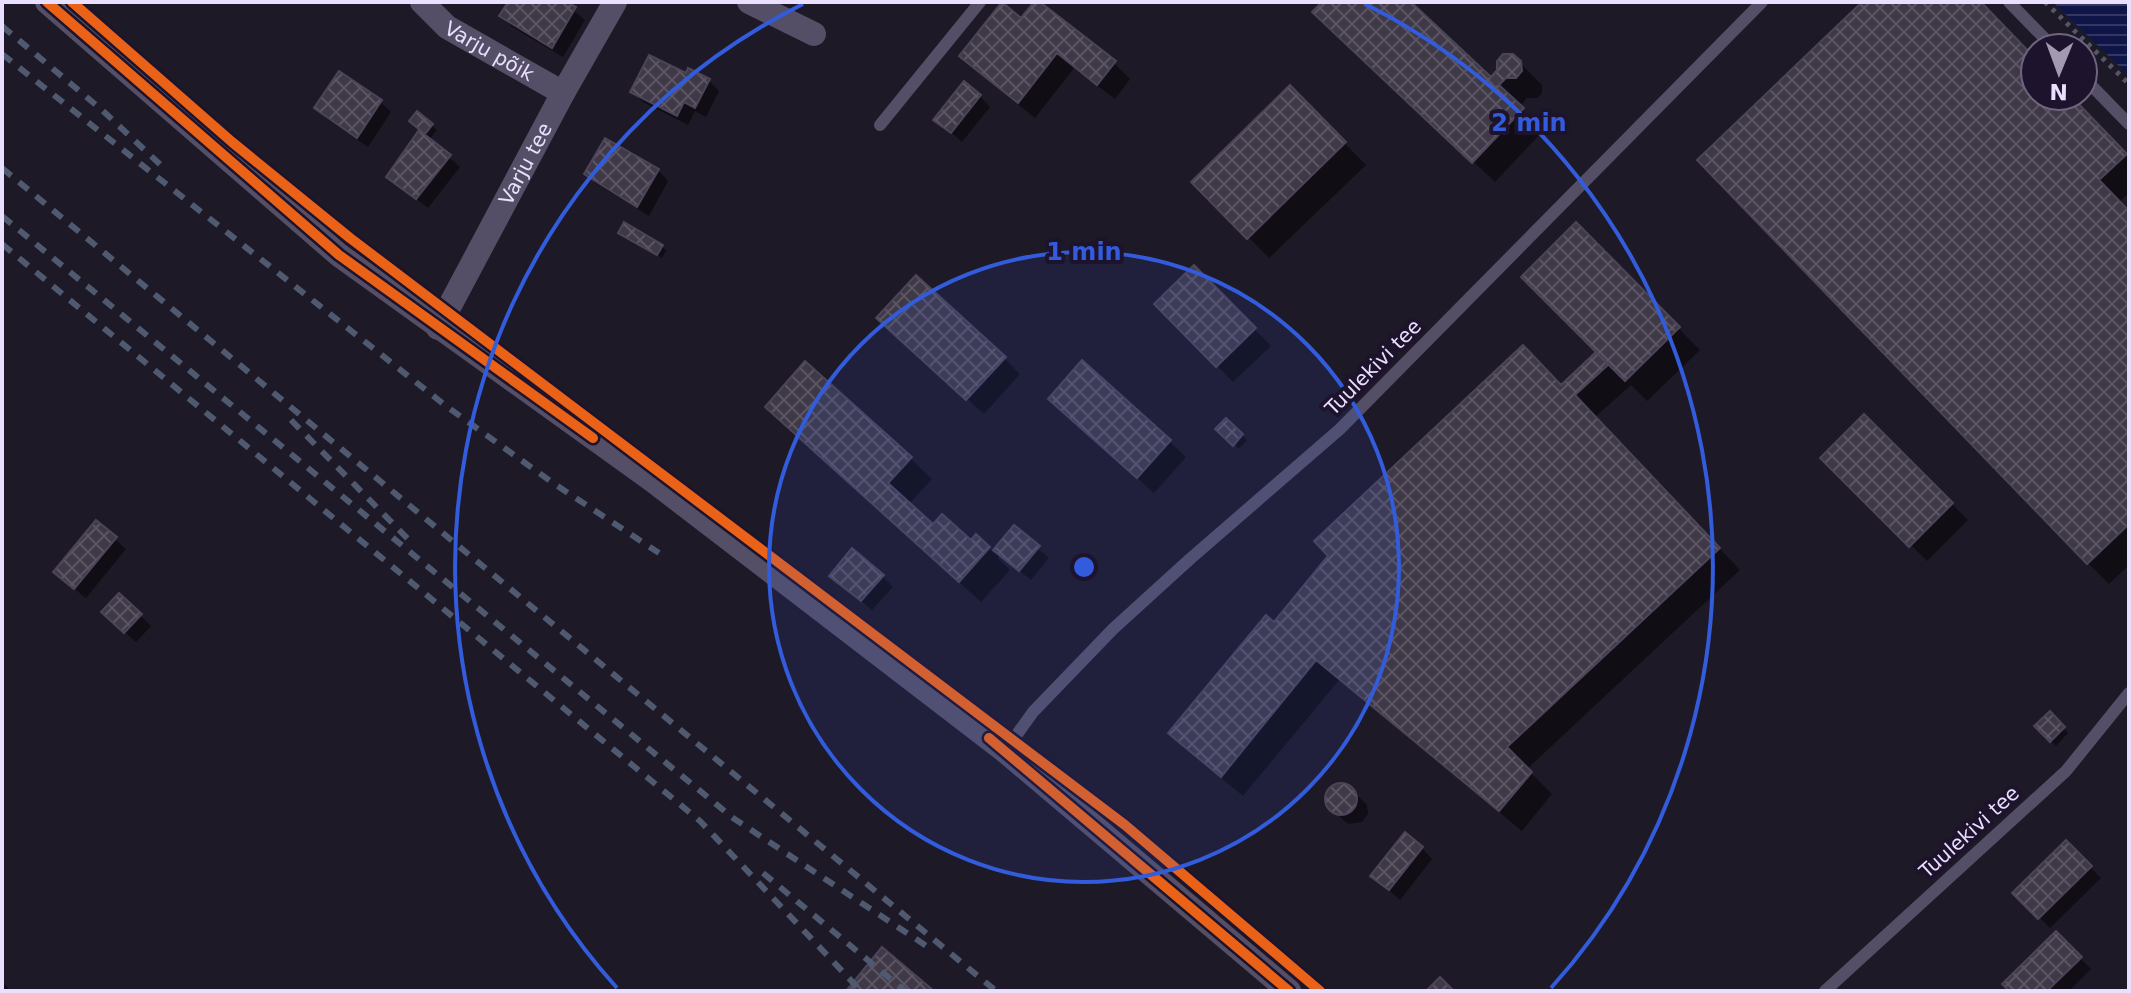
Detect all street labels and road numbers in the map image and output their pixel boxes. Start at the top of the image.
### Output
street label: Varju põik [440,16,539,86]
street label: Varju tee [494,119,557,209]
street label: Tuulekivi tee [1319,314,1426,421]
street label: Tuulekivi tee [1914,781,2024,884]

